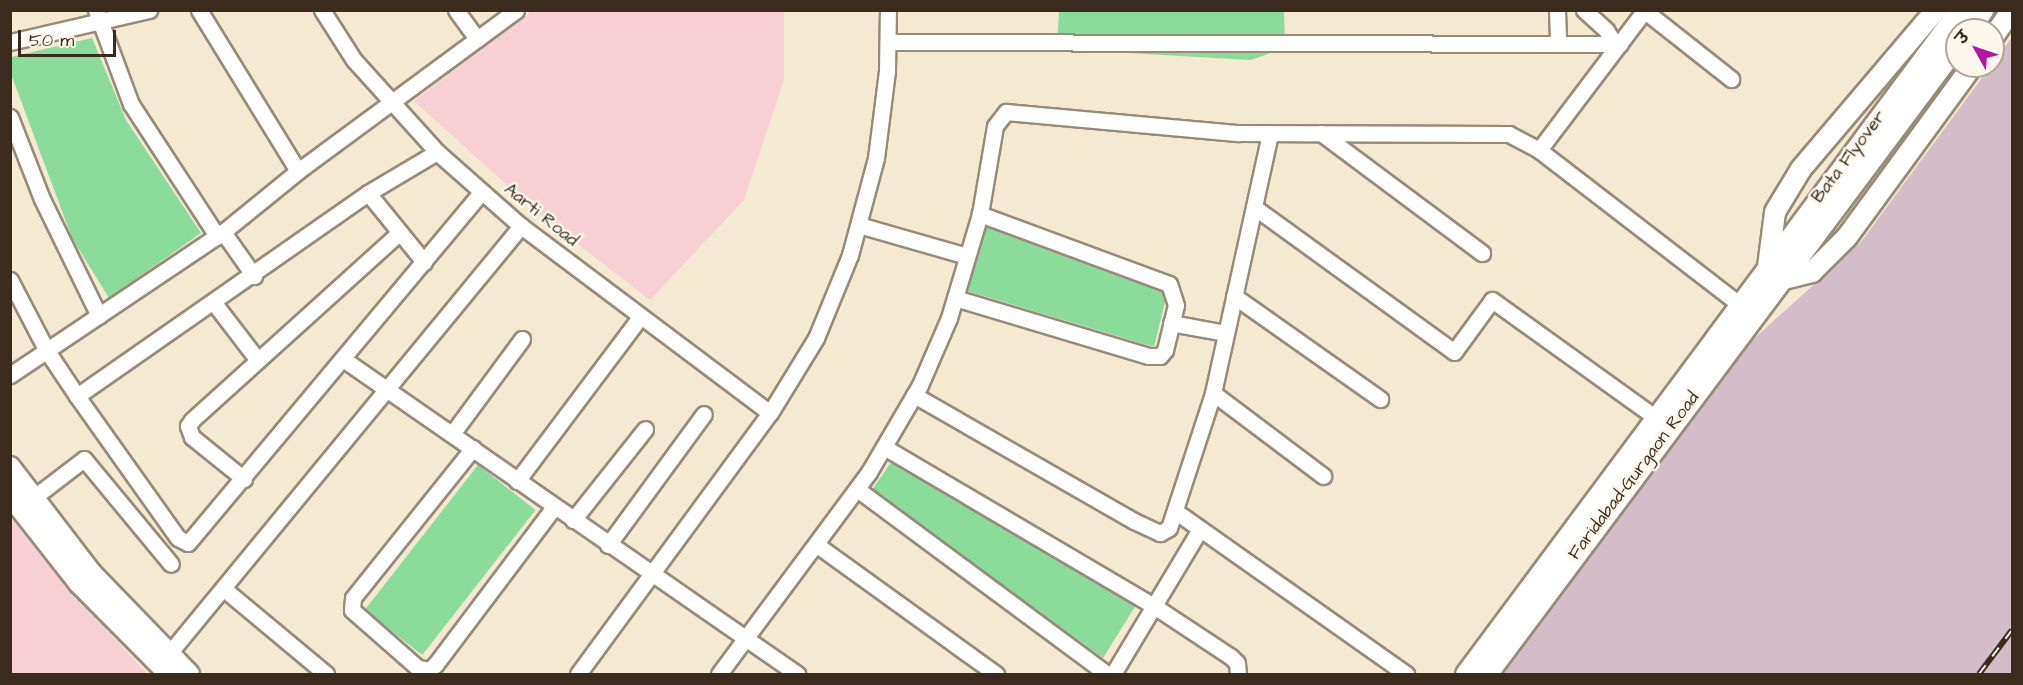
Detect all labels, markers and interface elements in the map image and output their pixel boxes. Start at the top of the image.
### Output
scale bar [21,18,118,56]
north arrow [1945,18,2005,78]
text: उ [1951,27,1975,49]
text: 50 m [29,28,74,53]
street label: Bata Flyover [1807,107,1891,207]
street label: Aarti Road [500,179,582,251]
street label: Faridabad-Gurgaon Road [1564,388,1704,564]

